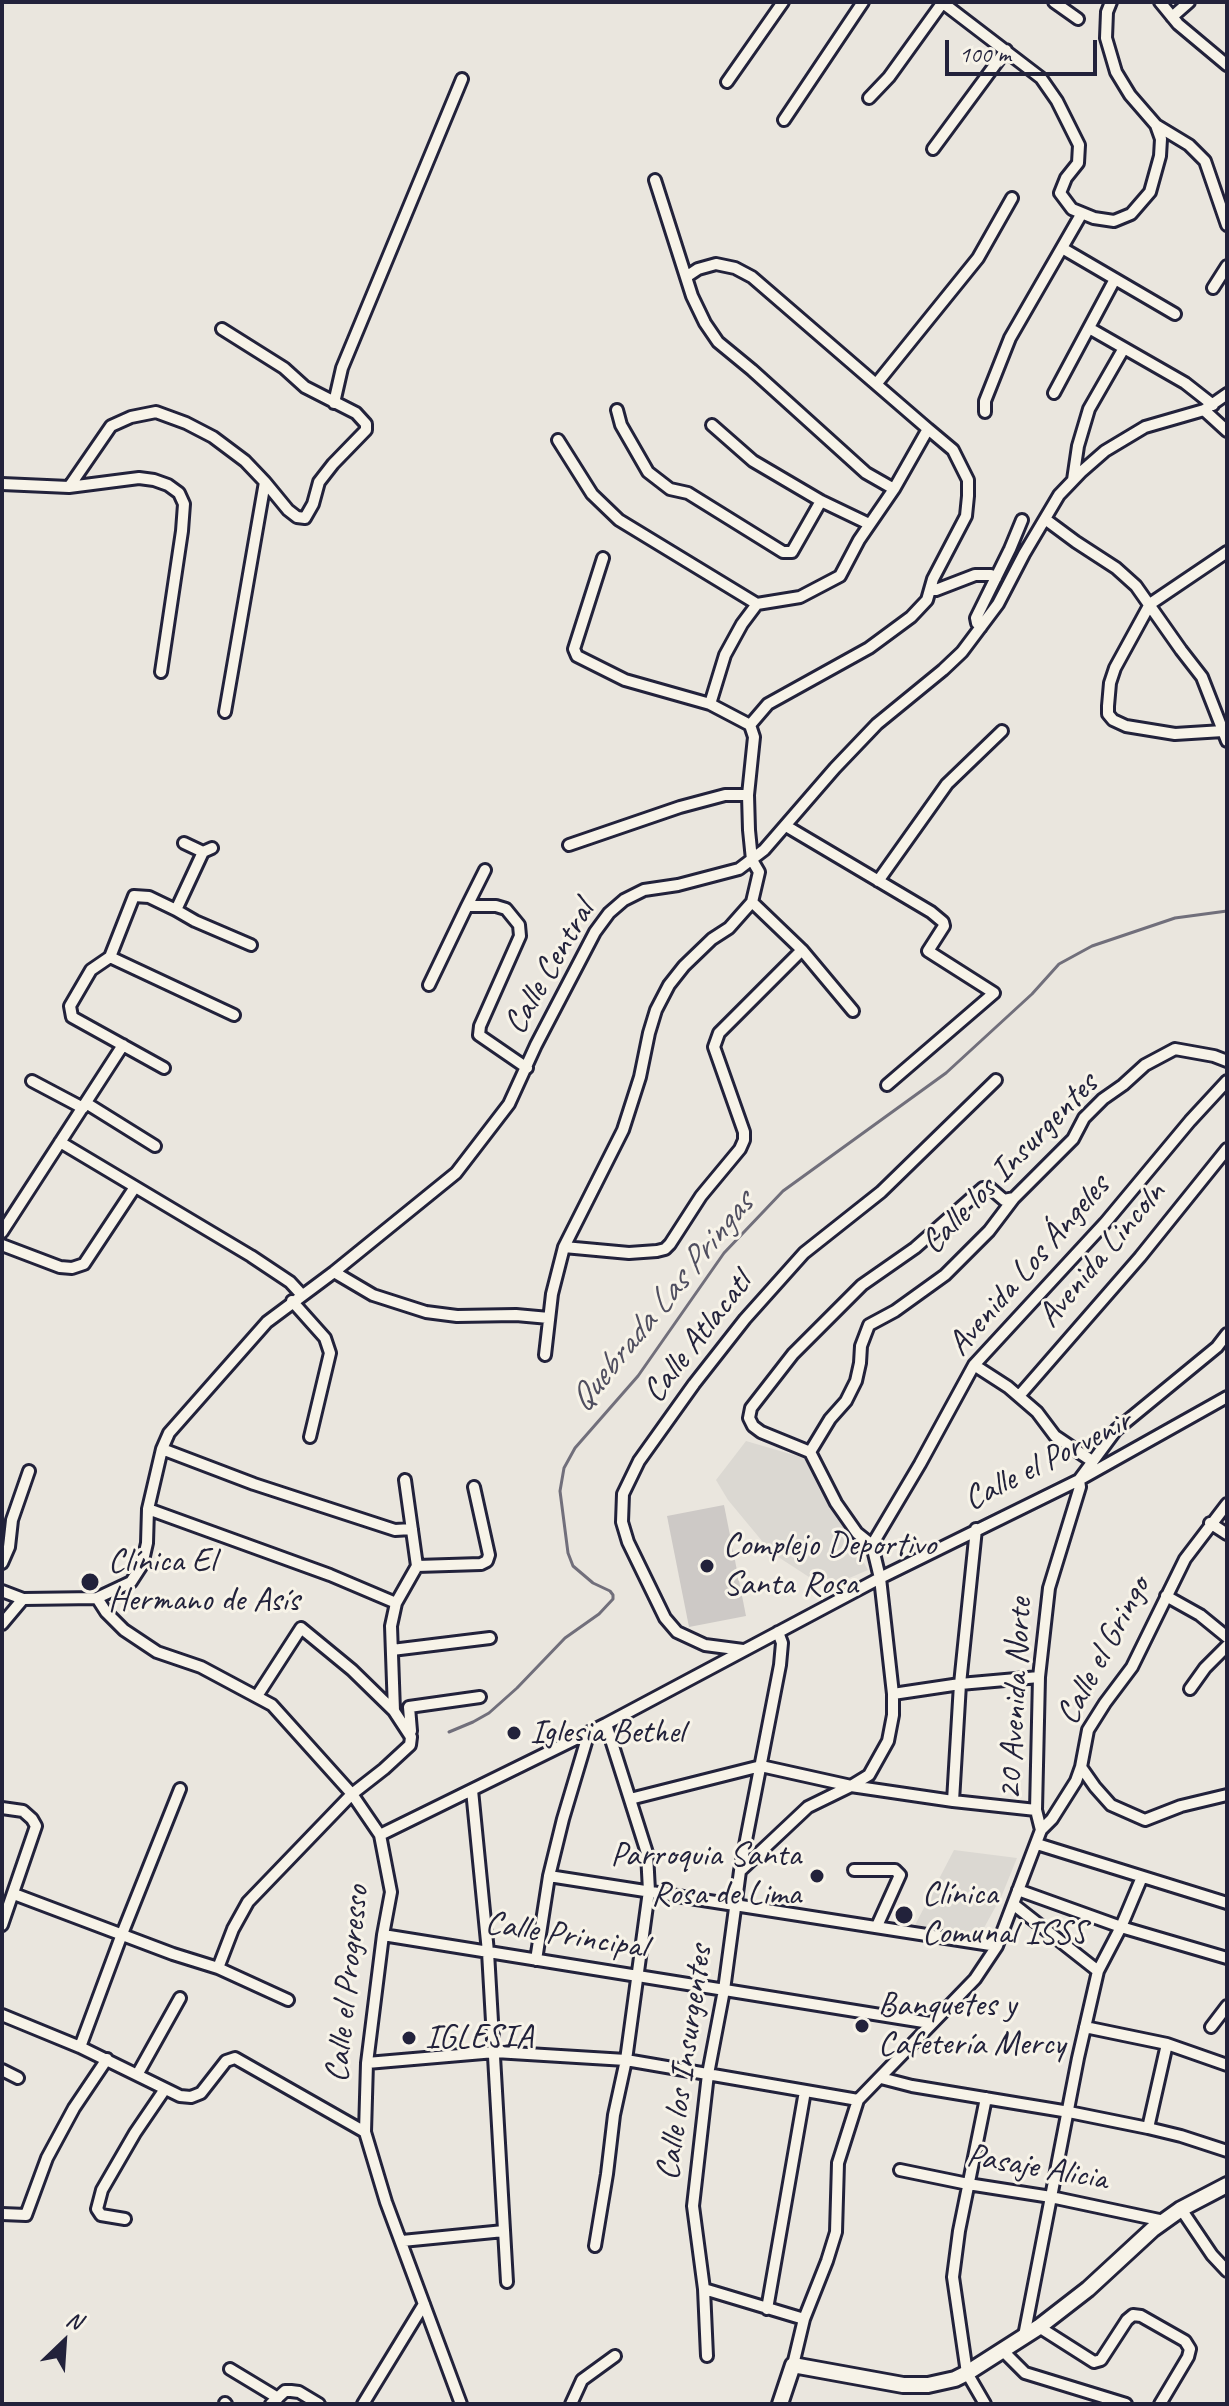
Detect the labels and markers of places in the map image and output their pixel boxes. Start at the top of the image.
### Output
place label: Complejo Deportivo Santa Rosa [723,1526,936,1606]
place label: Clínica El Hermano de Asís [108,1542,299,1622]
marker: Complejo Deportivo Santa Rosa [698,1557,716,1575]
marker: Clínica El Hermano de Asís [79,1571,101,1593]
place label: Iglesia Bethel [530,1713,684,1753]
marker: Iglesia Bethel [505,1724,523,1742]
place label: Parroquia Santa Rosa de Lima [610,1836,801,1916]
marker: Parroquia Santa Rosa de Lima [808,1867,826,1885]
place label: Clínica Comunal ISSS [922,1875,1087,1954]
marker: Clínica Comunal ISSS [893,1904,915,1926]
place label: Banquetes y Cafetería Mercy [878,1986,1065,2066]
marker: Banquetes y Cafetería Mercy [853,2017,871,2035]
place label: IGLESIA [425,2018,533,2058]
marker: IGLESIA [400,2029,418,2047]

